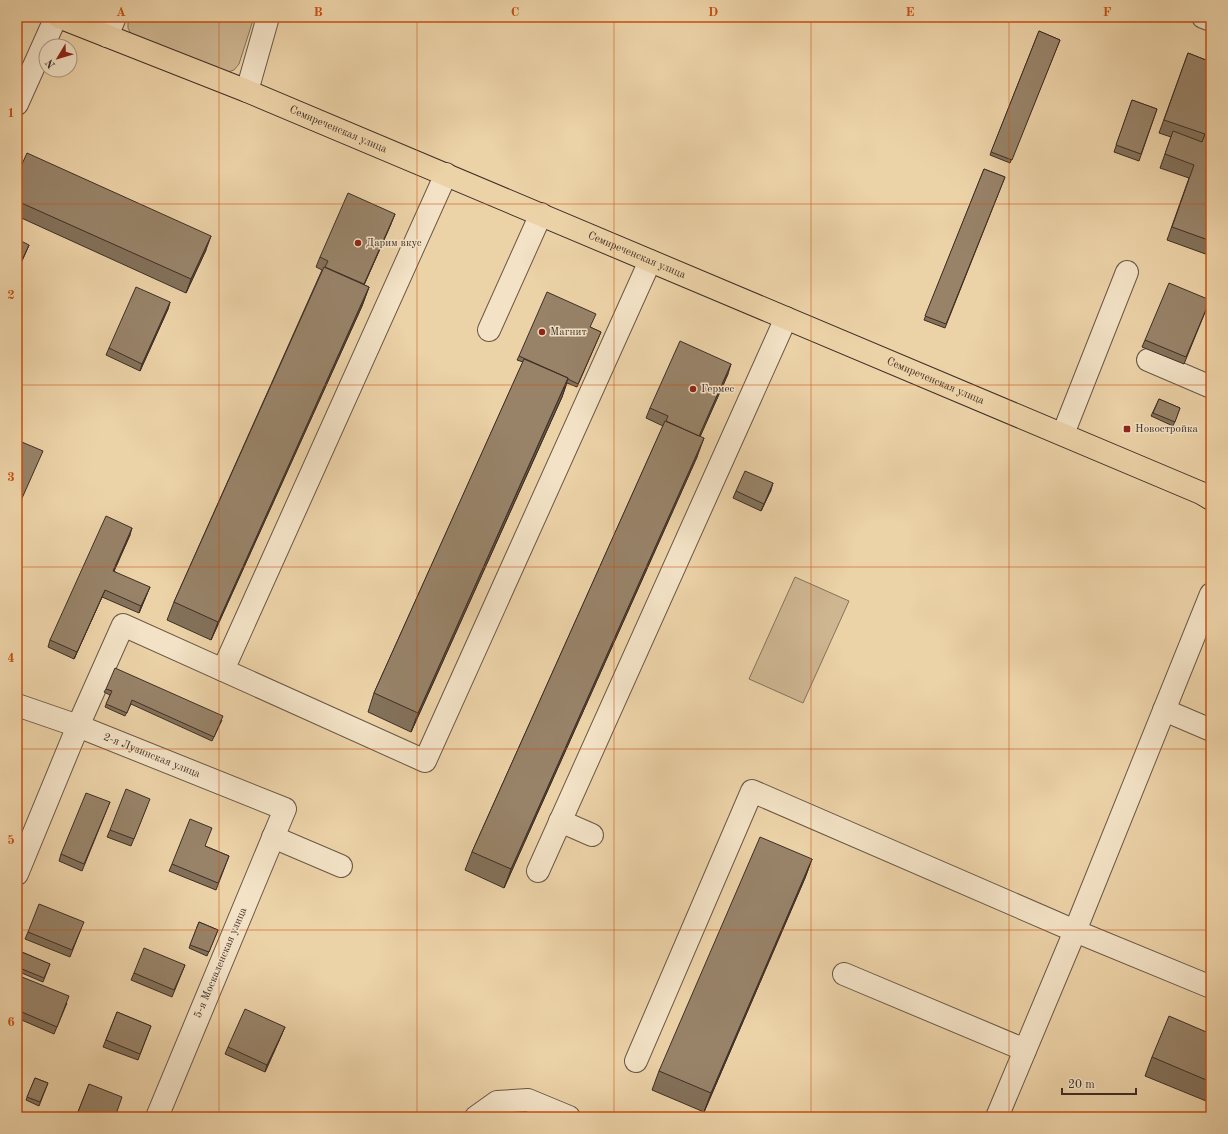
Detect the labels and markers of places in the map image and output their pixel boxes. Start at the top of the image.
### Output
marker: Дарим вкус [353,238,363,248]
place label: Дарим вкус [366,238,422,249]
marker: Магнит [537,327,547,337]
place label: Магнит [550,327,587,338]
marker: Гермес [688,384,698,394]
place label: Гермес [701,384,735,395]
marker: Новостройка [1122,424,1132,434]
place label: Новостройка [1135,424,1198,435]

